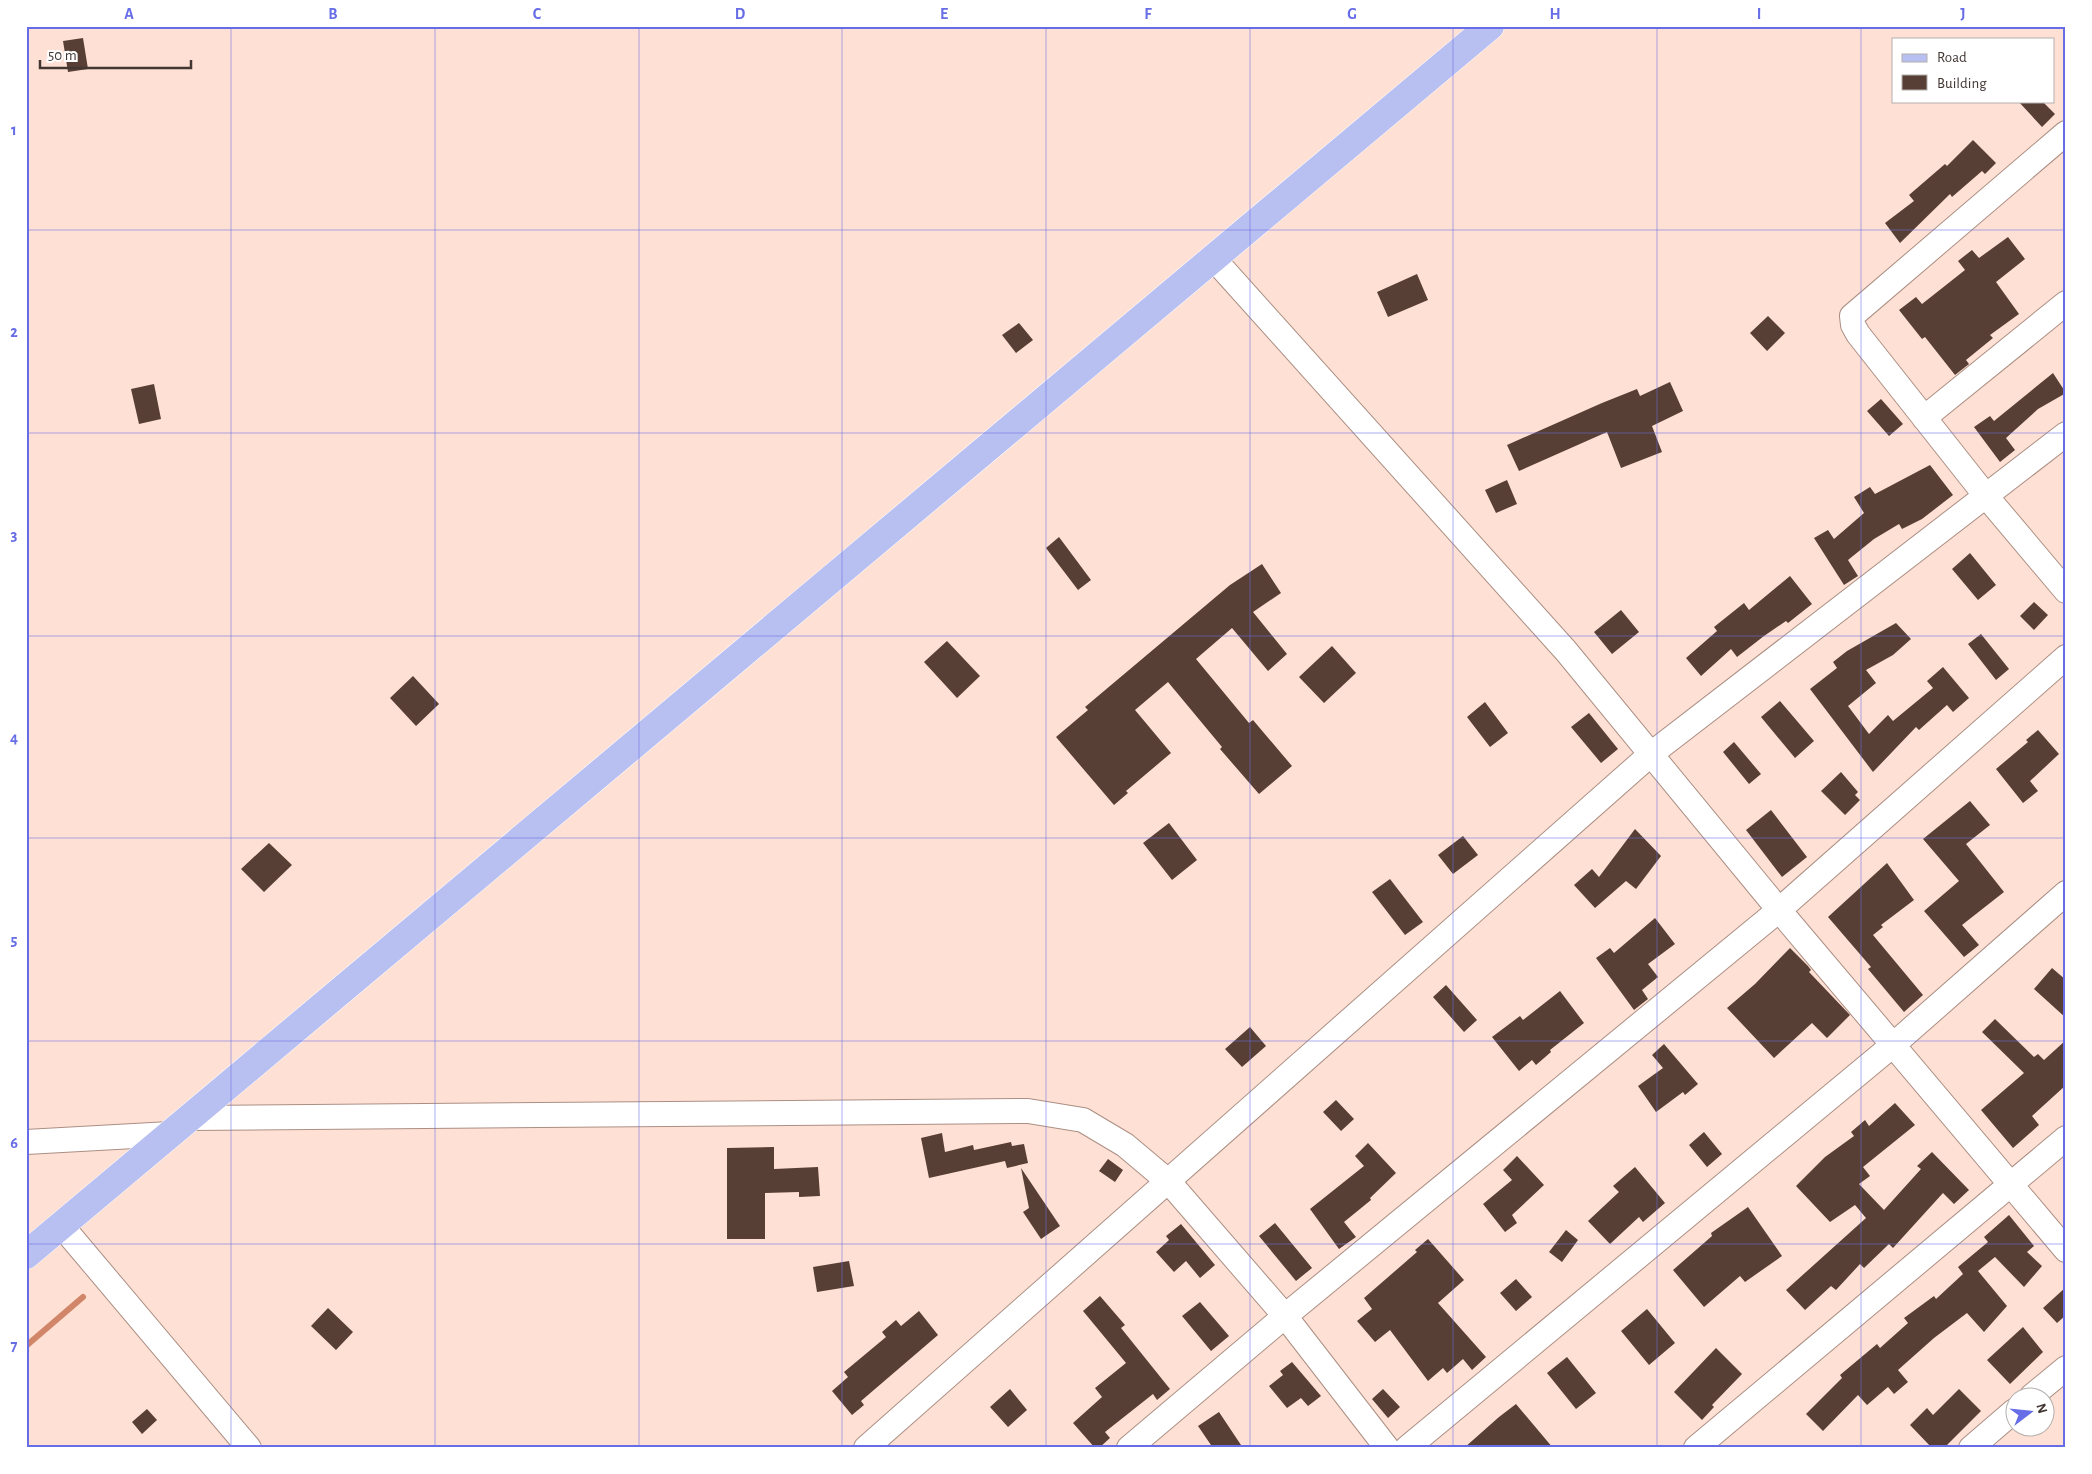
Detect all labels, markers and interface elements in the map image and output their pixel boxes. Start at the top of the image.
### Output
text: A [124,6,134,22]
text: B [328,6,338,22]
text: C [533,6,542,22]
text: D [735,6,746,22]
text: E [940,6,948,22]
text: F [1144,6,1152,22]
text: G [1347,6,1357,22]
text: H [1549,6,1561,22]
text: I [1757,6,1761,22]
text: J [1960,6,1966,22]
scale bar [40,38,191,70]
legend [1892,38,2054,102]
text: 50 m [48,48,77,63]
text: Road [1937,50,1967,65]
text: Building [1937,76,1987,91]
text: 1 [11,122,17,138]
text: 2 [10,324,18,340]
text: 3 [11,527,18,543]
text: 4 [10,730,18,746]
text: 5 [11,932,18,948]
text: 6 [10,1135,18,1151]
text: 7 [11,1338,18,1354]
north arrow [2004,1386,2054,1436]
text: N [2033,1402,2050,1415]

